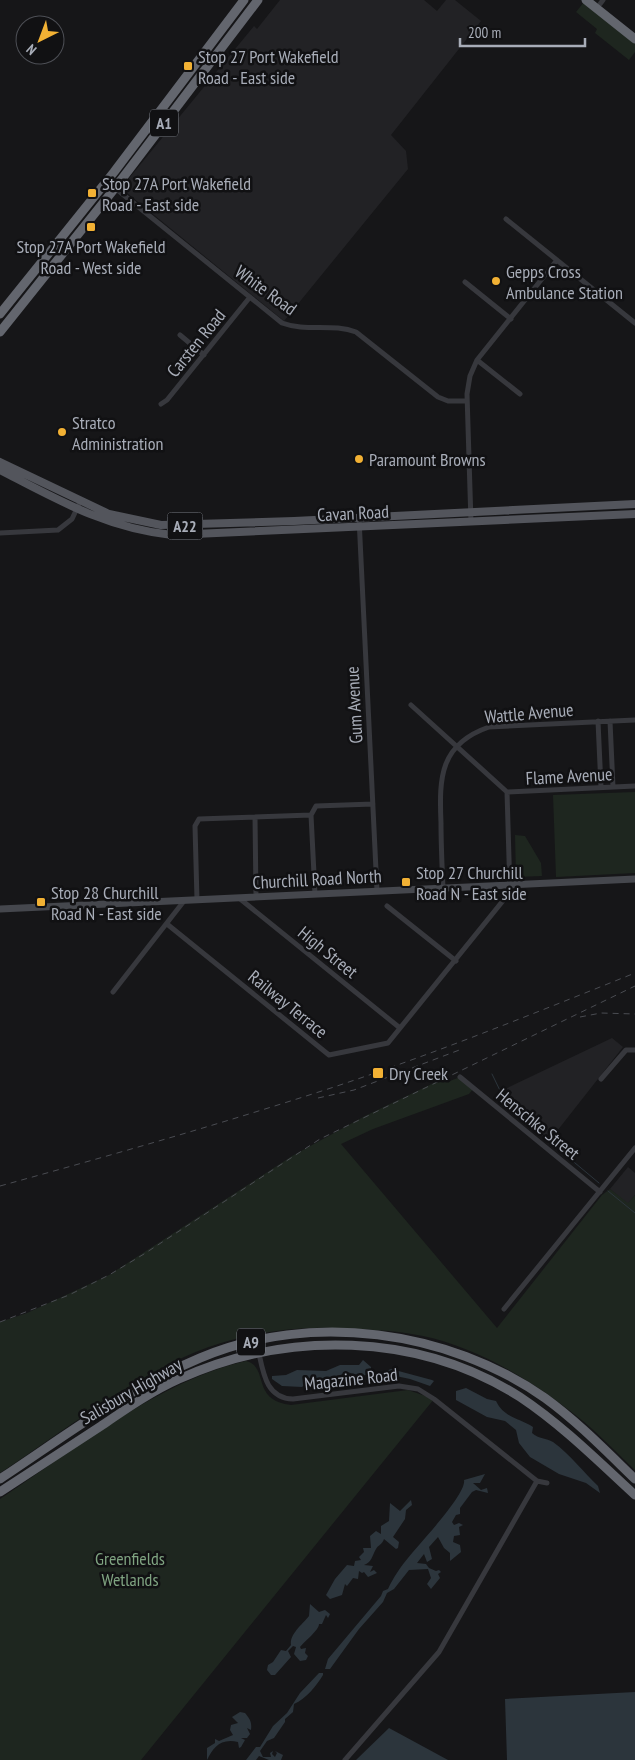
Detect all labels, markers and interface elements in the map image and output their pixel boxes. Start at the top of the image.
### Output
north arrow [15,15,65,65]
scale bar [460,15,585,47]
text: 200 m [468,23,501,42]
text: N [22,40,40,59]
place label: Stop 27 Port Wakefield Road - East side [198,45,339,89]
marker: Stop 27 Port Wakefield Road - East side [182,60,194,72]
road number: A1 [150,110,178,136]
place label: Stop 27A Port Wakefield Road - East side [102,172,251,216]
marker: Stop 27A Port Wakefield Road - East side [86,187,98,199]
marker: Stop 27A Port Wakefield Road - West side [85,221,97,233]
place label: Stop 27A Port Wakefield Road - West side [17,235,166,279]
street label: White Road [231,260,301,320]
place label: Gepps Cross Ambulance Station [506,260,623,304]
marker: Gepps Cross Ambulance Station [490,275,502,287]
street label: Carsten Road [162,304,230,382]
place label: Stratco Administration [72,411,163,455]
marker: Stratco Administration [56,426,68,438]
place label: Paramount Browns [369,448,486,471]
marker: Paramount Browns [353,453,365,465]
street label: Cavan Road [317,500,389,526]
road number: A22 [168,512,202,540]
street label: Gum Avenue [340,666,368,744]
street label: Wattle Avenue [484,698,574,728]
street label: Flame Avenue [525,762,613,790]
place label: Stop 27 Churchill Road N - East side [416,861,527,905]
street label: Churchill Road North [252,864,382,894]
marker: Stop 27 Churchill Road N - East side [400,876,412,888]
place label: Stop 28 Churchill Road N - East side [51,881,162,925]
marker: Stop 28 Churchill Road N - East side [35,896,47,908]
street label: High Street [293,921,363,983]
street label: Railway Terrace [244,965,332,1043]
place label: Dry Creek [389,1062,448,1085]
marker: Dry Creek [371,1066,385,1080]
street label: Henschke Street [492,1083,584,1165]
road number: A9 [237,1328,265,1355]
street label: Salisbury Highway [76,1353,186,1429]
street label: Magazine Road [303,1363,399,1395]
park label: Greenfields Wetlands [95,1547,165,1591]

